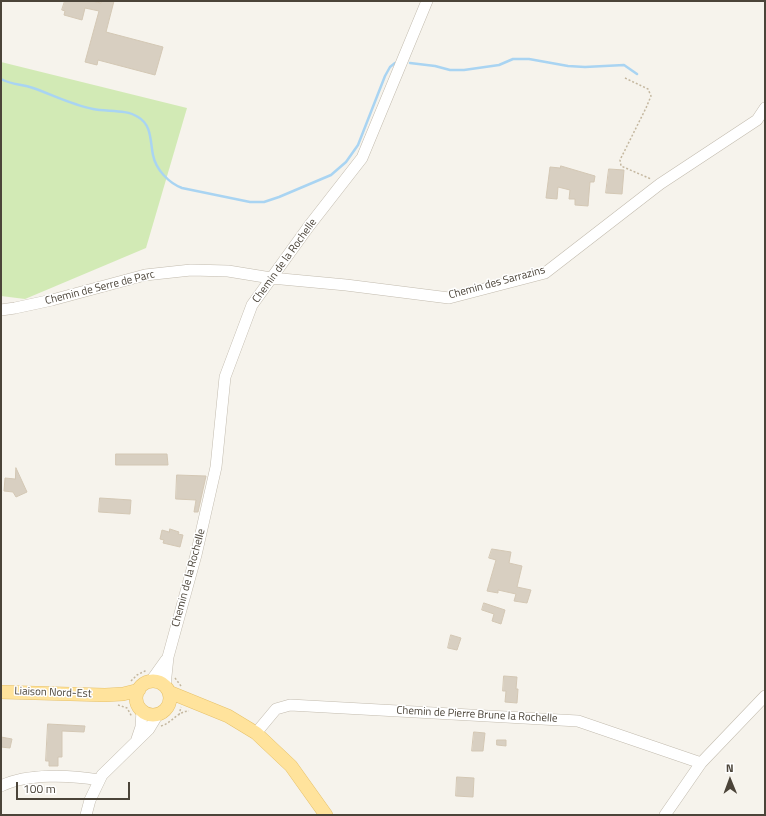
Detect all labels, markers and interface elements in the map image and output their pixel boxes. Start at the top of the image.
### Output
street label: Chemin de la Rochelle [250,216,320,306]
street label: Chemin des Sarrazins [447,264,547,302]
street label: Chemin de Serre de Parc [44,268,156,308]
street label: Chemin de la Rochelle [170,528,208,628]
street label: Liaison Nord-Est [14,685,92,701]
street label: Chemin de Pierre Brune la Rochelle [396,704,558,726]
north arrow [710,760,750,800]
text: N [726,760,734,776]
scale bar [18,774,132,800]
text: 100 m [23,779,56,798]

